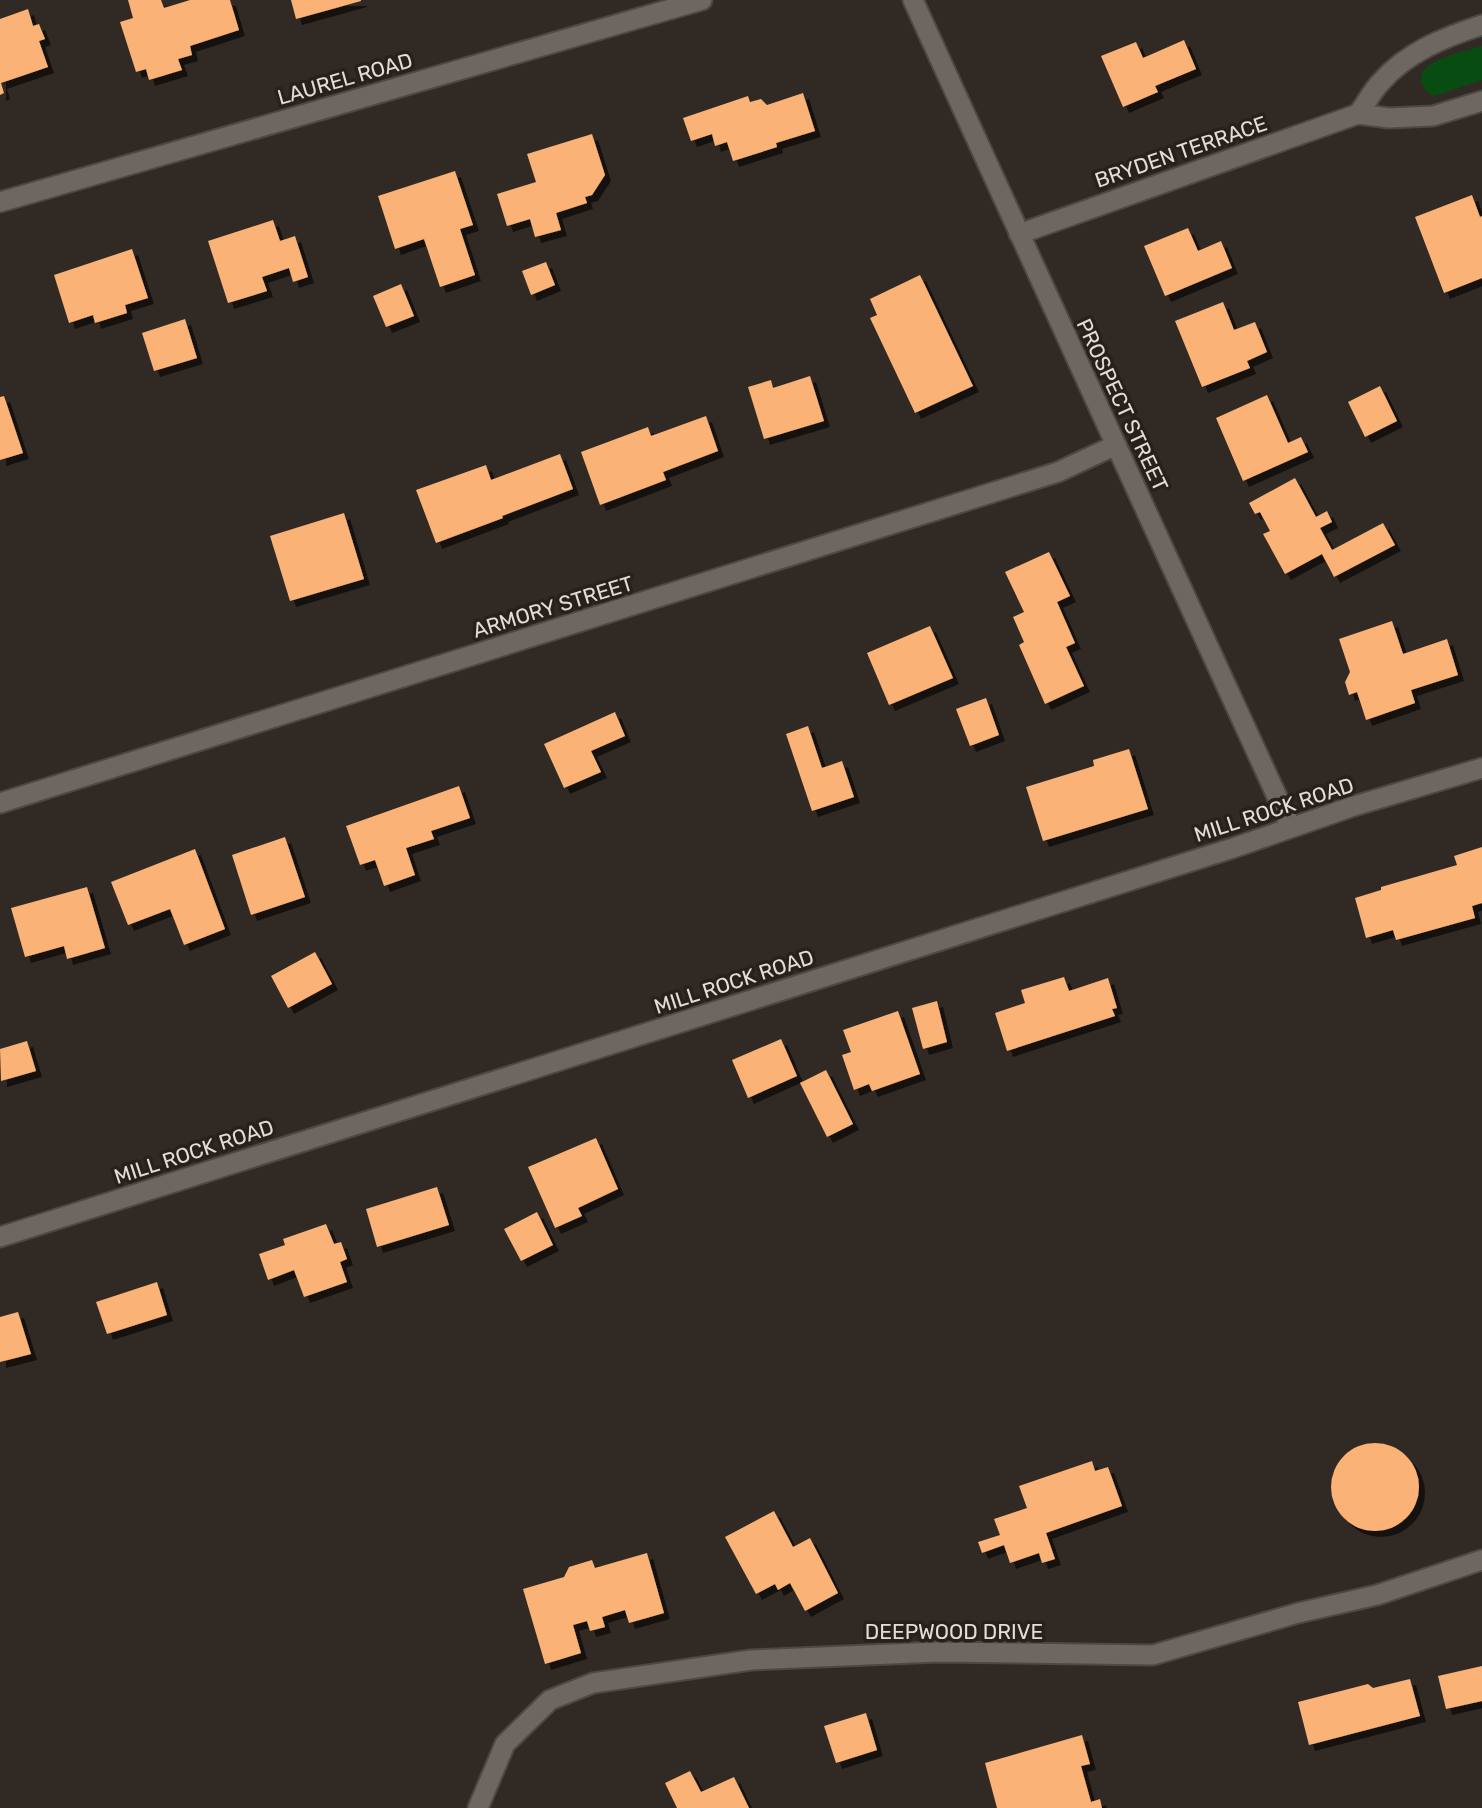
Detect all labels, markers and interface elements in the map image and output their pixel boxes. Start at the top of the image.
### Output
street label: LAUREL ROAD [274,47,415,110]
street label: BRYDEN TERRACE [1092,110,1270,193]
street label: PROSPECT STREET [1071,314,1173,495]
street label: ARMORY STREET [470,570,636,643]
street label: MILL ROCK ROAD [1191,772,1357,847]
street label: MILL ROCK ROAD [651,944,817,1019]
street label: MILL ROCK ROAD [111,1114,277,1189]
street label: DEEPWOOD DRIVE [865,1619,1043,1644]

